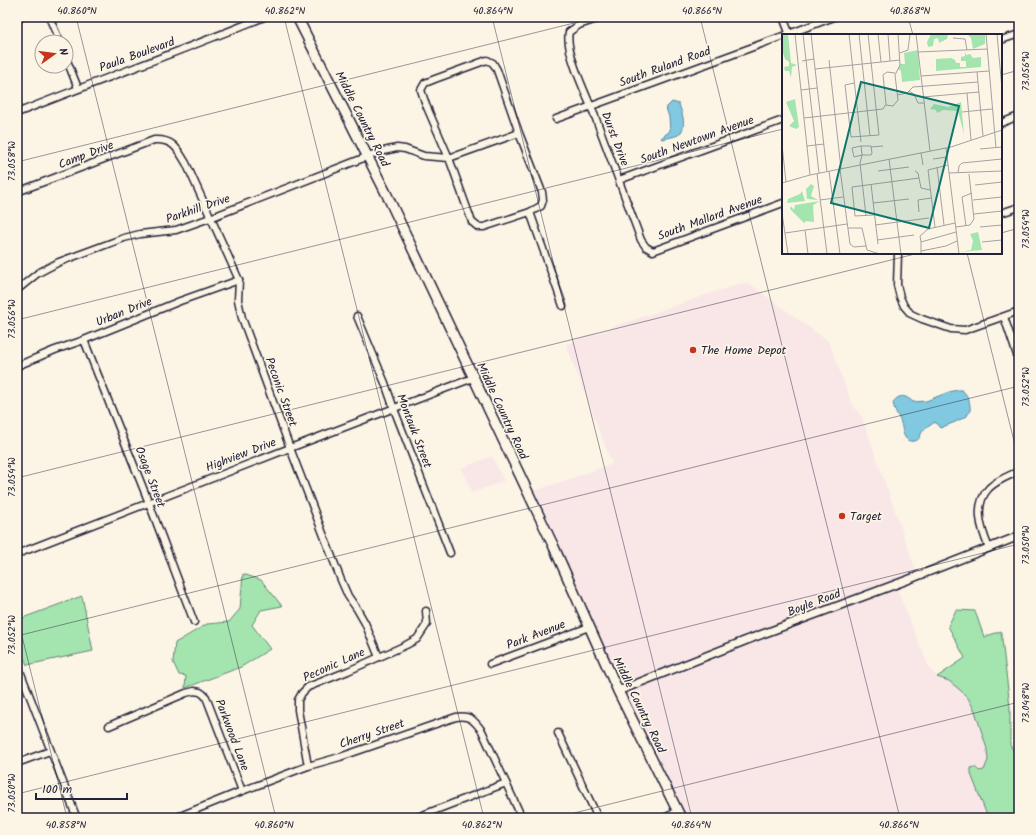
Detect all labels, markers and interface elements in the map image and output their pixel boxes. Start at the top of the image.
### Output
text: 40.860°N [57,3,97,19]
text: 40.862°N [265,3,305,19]
text: 40.864°N [473,3,513,19]
text: 40.866°N [682,3,722,19]
text: 40.868°N [890,3,931,19]
street label: Paula Boulevard [97,32,178,77]
north arrow [34,34,74,74]
inset map [782,34,1002,254]
street label: South Ruland Road [617,41,714,92]
text: N [53,46,72,57]
text: 73.056°W [1018,51,1034,91]
street label: Middle Country Road [330,68,395,171]
street label: Durst Drive [596,109,634,170]
street label: South Newtown Avenue [637,110,757,169]
street label: Camp Drive [56,136,117,174]
text: 73.058°W [4,141,20,181]
street label: Parkhill Drive [163,189,233,229]
street label: South Mallard Avenue [655,190,766,246]
text: 73.054°W [1018,209,1034,249]
street label: Urban Drive [93,292,156,332]
text: 73.056°W [4,299,20,339]
place label: The Home Depot [701,341,787,360]
marker: The Home Depot [688,345,698,355]
street label: Peconic Street [260,355,302,430]
street label: Middle Country Road [471,359,533,464]
text: 73.052°W [1018,367,1034,407]
street label: Montauk Street [391,391,437,471]
street label: Highview Drive [203,433,280,477]
street label: Osage Street [130,444,171,511]
text: 73.054°W [4,457,20,497]
place label: Target [850,507,882,526]
marker: Target [837,511,847,521]
text: 73.050°W [1018,525,1034,565]
street label: Boyle Road [784,584,844,622]
text: 73.052°W [4,615,20,655]
street label: Park Avenue [504,615,569,655]
street label: Peconic Lane [300,643,369,687]
street label: Middle Country Road [607,653,671,757]
text: 73.048°W [1018,683,1034,723]
street label: Parkwood Lane [210,696,255,774]
street label: Cherry Street [337,714,407,754]
text: 73.050°W [4,773,20,813]
scale bar [36,775,127,801]
text: 100 m [42,780,73,799]
text: 40.858°N [46,817,86,833]
text: 40.860°N [254,817,294,833]
text: 40.862°N [462,817,502,833]
text: 40.864°N [671,817,711,833]
text: 40.866°N [879,817,919,833]

